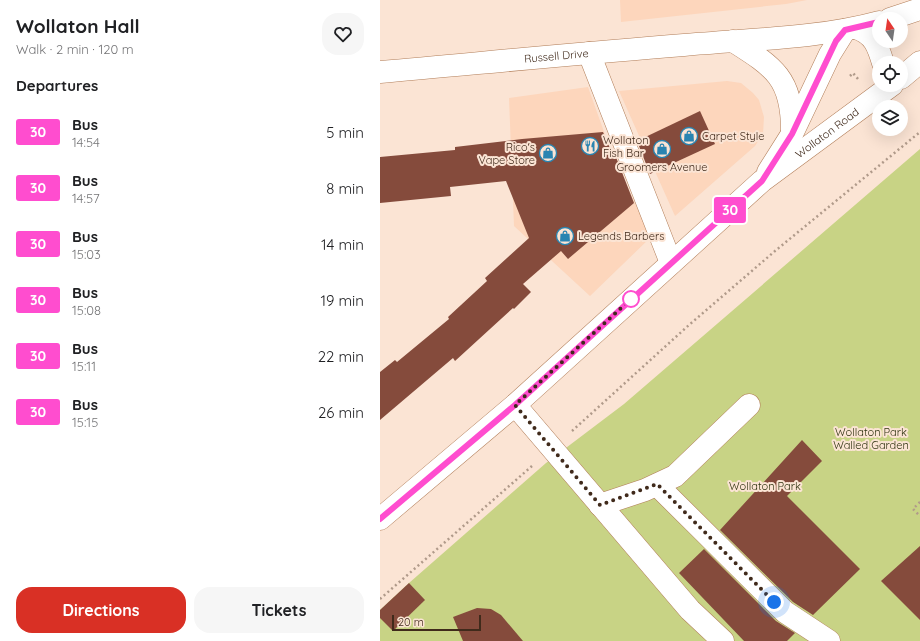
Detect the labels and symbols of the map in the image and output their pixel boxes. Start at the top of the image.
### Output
north arrow [872,12,908,48]
street label: Russell Drive [523,46,589,66]
street label: Wollaton Road [792,105,862,161]
shop icon: Carpet Style [679,126,699,146]
place label: Carpet Style [702,129,765,143]
place label: Wollaton Fish Bar [603,133,649,160]
restaurant icon: Wollaton Fish Bar [580,136,600,156]
shop icon: Groomers Avenue [652,139,672,159]
place label: Rico's Vape Store [479,140,535,167]
shop icon: Rico's Vape Store [538,143,558,163]
place label: Groomers Avenue [616,160,708,174]
line badge: 30 [712,197,748,223]
shop icon: Legends Barbers [555,226,575,246]
place label: Legends Barbers [578,229,664,243]
unlabelled marker [622,290,640,308]
park label: Wollaton Park Walled Garden [833,425,909,452]
park label: Wollaton Park [729,479,801,493]
your location [764,592,784,612]
scale bar [392,613,481,632]

